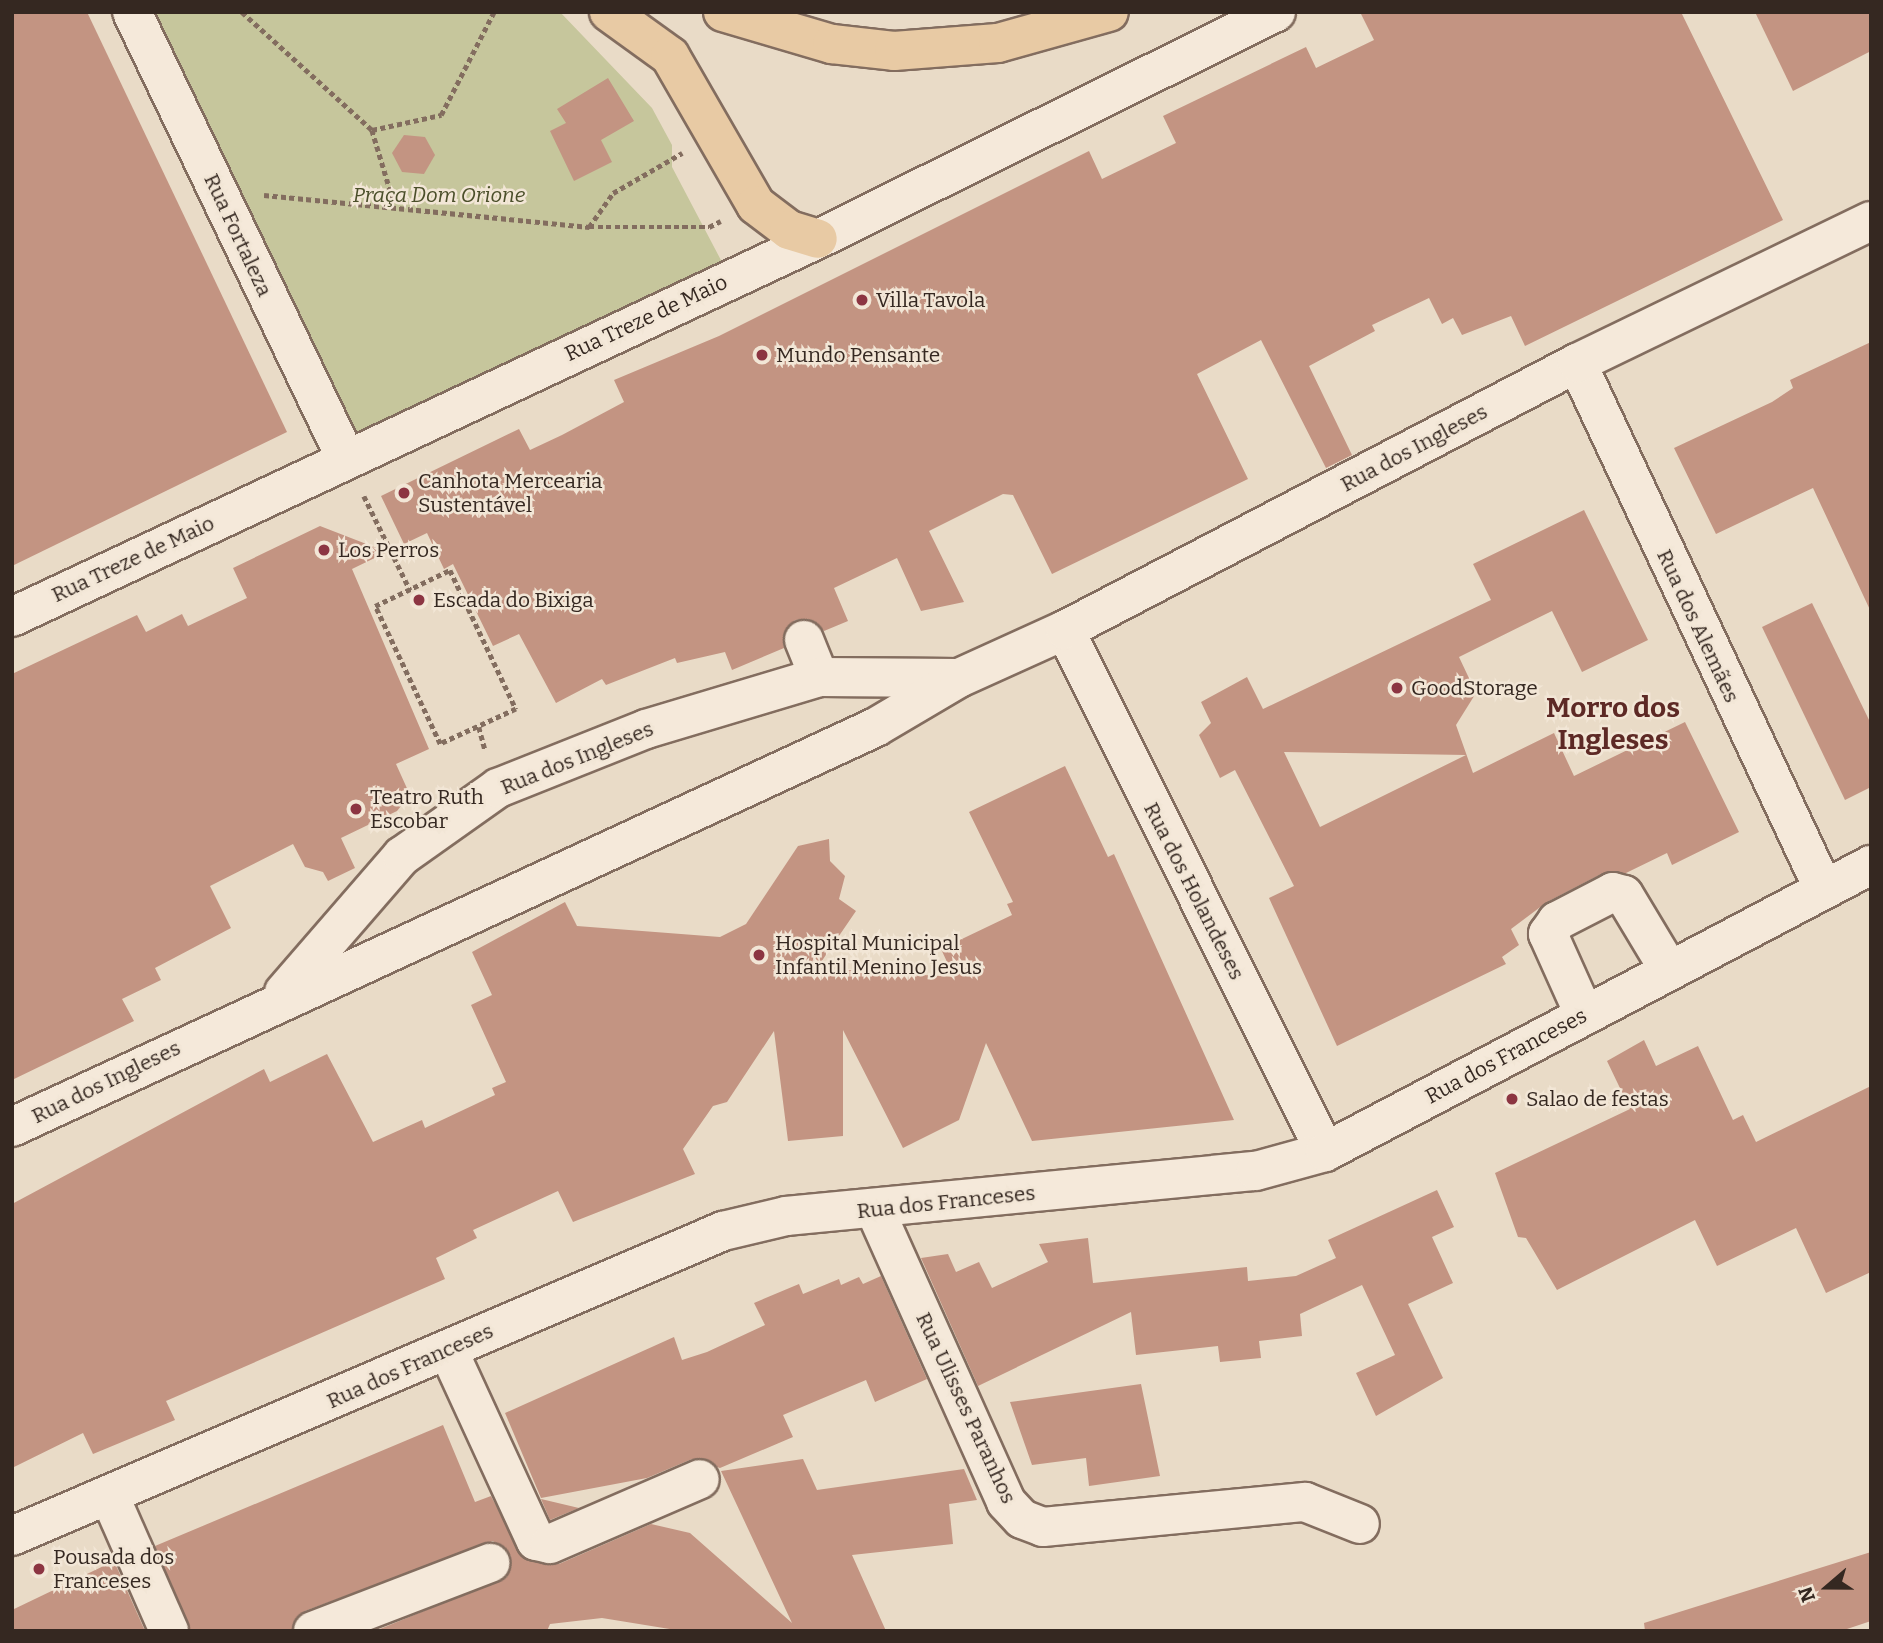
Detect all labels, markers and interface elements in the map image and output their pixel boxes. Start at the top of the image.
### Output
street label: Rua Fortaleza [199,170,277,300]
park label: Praça Dom Orione [353,182,525,208]
street label: Rua Treze de Maio [561,269,731,367]
place label: Villa Tavola [876,287,985,313]
marker: Villa Tavola [854,292,870,308]
place label: Mundo Pensante [776,342,940,368]
marker: Mundo Pensante [754,347,770,363]
street label: Rua dos Ingleses [1336,399,1492,497]
place label: Canhota Mercearia Sustentável [418,468,603,518]
marker: Canhota Mercearia Sustentável [396,485,412,501]
street label: Rua Treze de Maio [48,510,218,608]
place label: Los Perros [338,537,439,563]
marker: Los Perros [316,542,332,558]
street label: Rua dos Alemães [1651,545,1745,707]
place label: Escada do Bixiga [433,587,594,613]
marker: Escada do Bixiga [411,592,427,608]
place label: GoodStorage [1411,675,1538,701]
marker: GoodStorage [1389,680,1405,696]
district label: Morro dos Ingleses [1546,691,1680,757]
street label: Rua dos Ingleses [497,716,657,800]
place label: Teatro Ruth Escobar [370,784,484,834]
street label: Rua dos Holandeses [1138,798,1250,984]
marker: Teatro Ruth Escobar [348,801,364,817]
place label: Hospital Municipal Infantil Menino Jesus [775,930,982,980]
marker: Hospital Municipal Infantil Menino Jesus [749,945,769,965]
street label: Rua dos Franceses [1421,1003,1591,1109]
street label: Rua dos Ingleses [28,1035,184,1129]
place label: Salao de festas [1526,1086,1669,1112]
marker: Salao de festas [1504,1091,1520,1107]
street label: Rua dos Franceses [856,1180,1036,1224]
street label: Rua Ulisses Paranhos [911,1308,1021,1508]
street label: Rua dos Franceses [323,1318,497,1414]
place label: Pousada dos Franceses [53,1544,174,1594]
north arrow [1792,1552,1862,1622]
marker: Pousada dos Franceses [31,1561,47,1577]
text: N [1793,1584,1820,1605]

